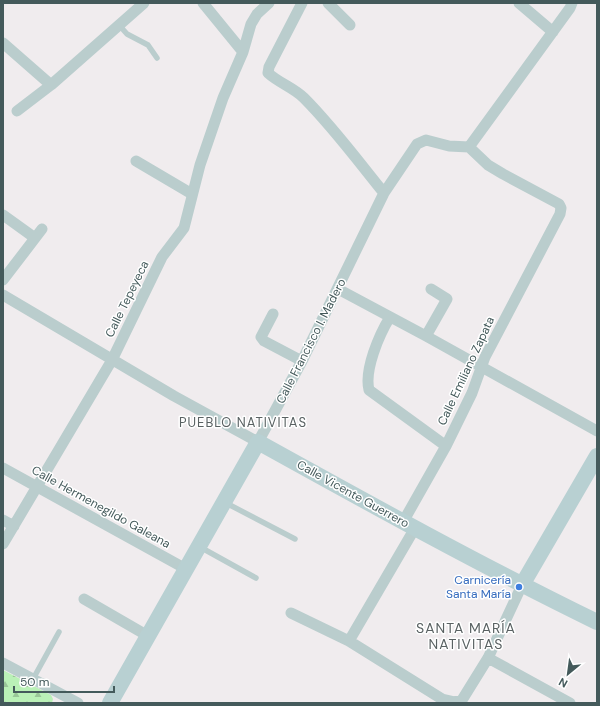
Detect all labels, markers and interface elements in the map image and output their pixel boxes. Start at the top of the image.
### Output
street label: Calle Tepeyeca [102,258,152,340]
street label: Calle Francisco I. Madero [272,276,350,406]
street label: Calle Emiliano Zapata [434,314,498,428]
district label: PUEBLO NATIVITAS [179,414,307,431]
street label: Calle Vicente Guerrero [294,456,412,532]
street label: Calle Hermenegildo Galeana [29,462,173,552]
place label: Carnicería Santa María [446,572,511,602]
marker: Carnicería Santa María [514,582,524,592]
district label: SANTA MARÍA NATIVITAS [416,619,516,653]
north arrow [548,654,588,694]
scale bar [14,668,114,694]
text: 50 m [20,674,49,690]
text: N [556,675,570,691]

